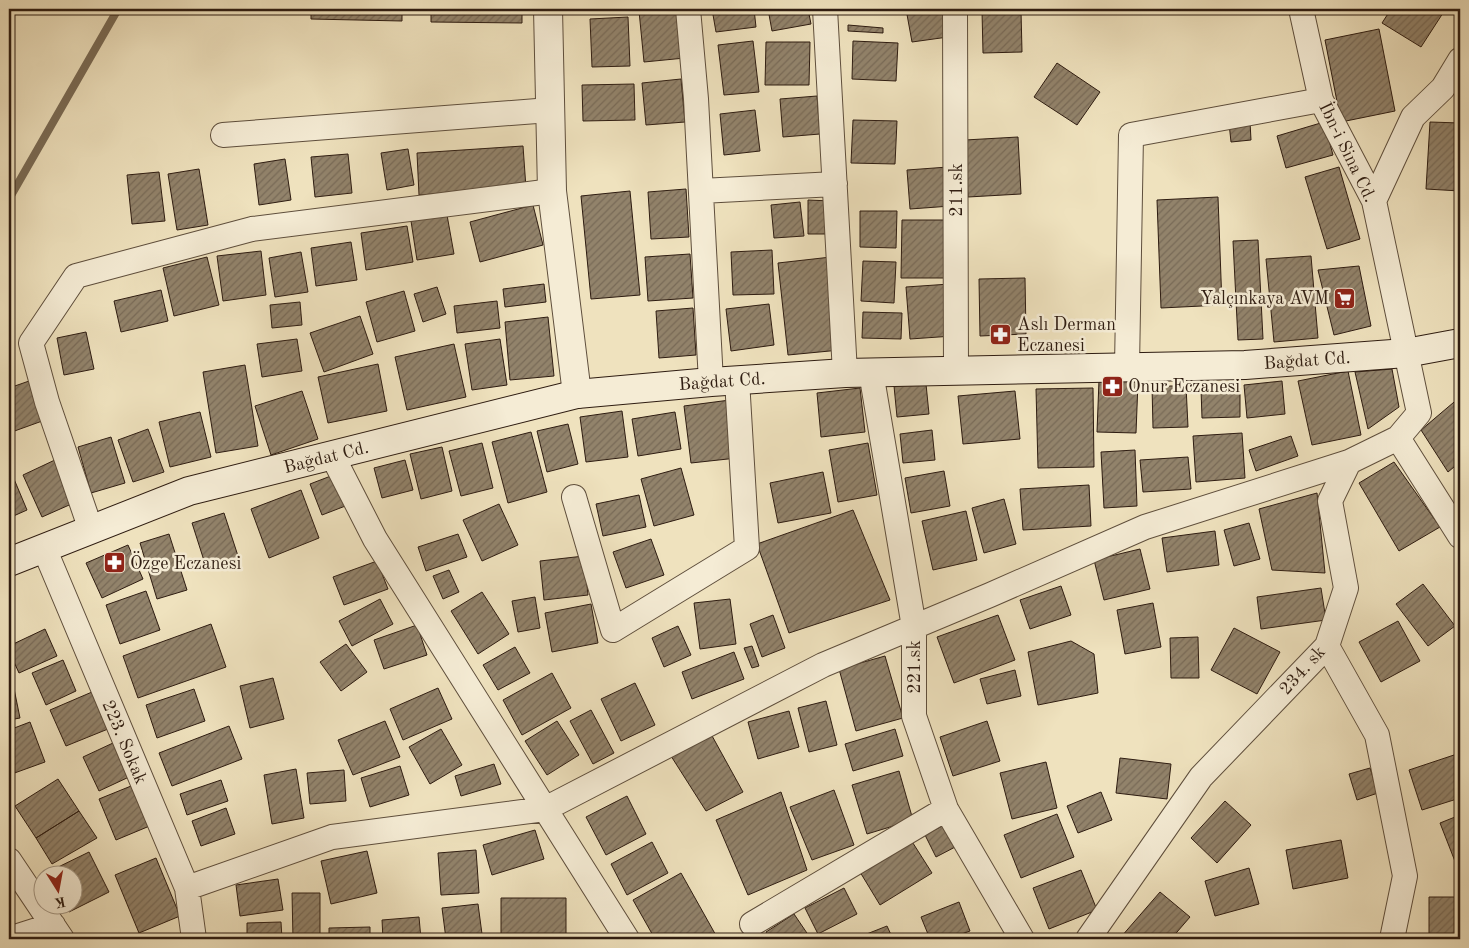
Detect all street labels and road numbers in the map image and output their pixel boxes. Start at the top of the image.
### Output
street label: İbn-i Sina Cd. [1315,98,1382,205]
street label: 211.sk [948,163,966,217]
street label: Bağdat Cd. [1263,349,1351,373]
street label: Bağdat Cd. [678,370,766,394]
street label: Bağdat Cd. [282,439,371,477]
street label: 221.sk [906,640,924,694]
street label: 234. sk [1276,643,1329,698]
street label: 223. Sokak [98,698,150,787]

